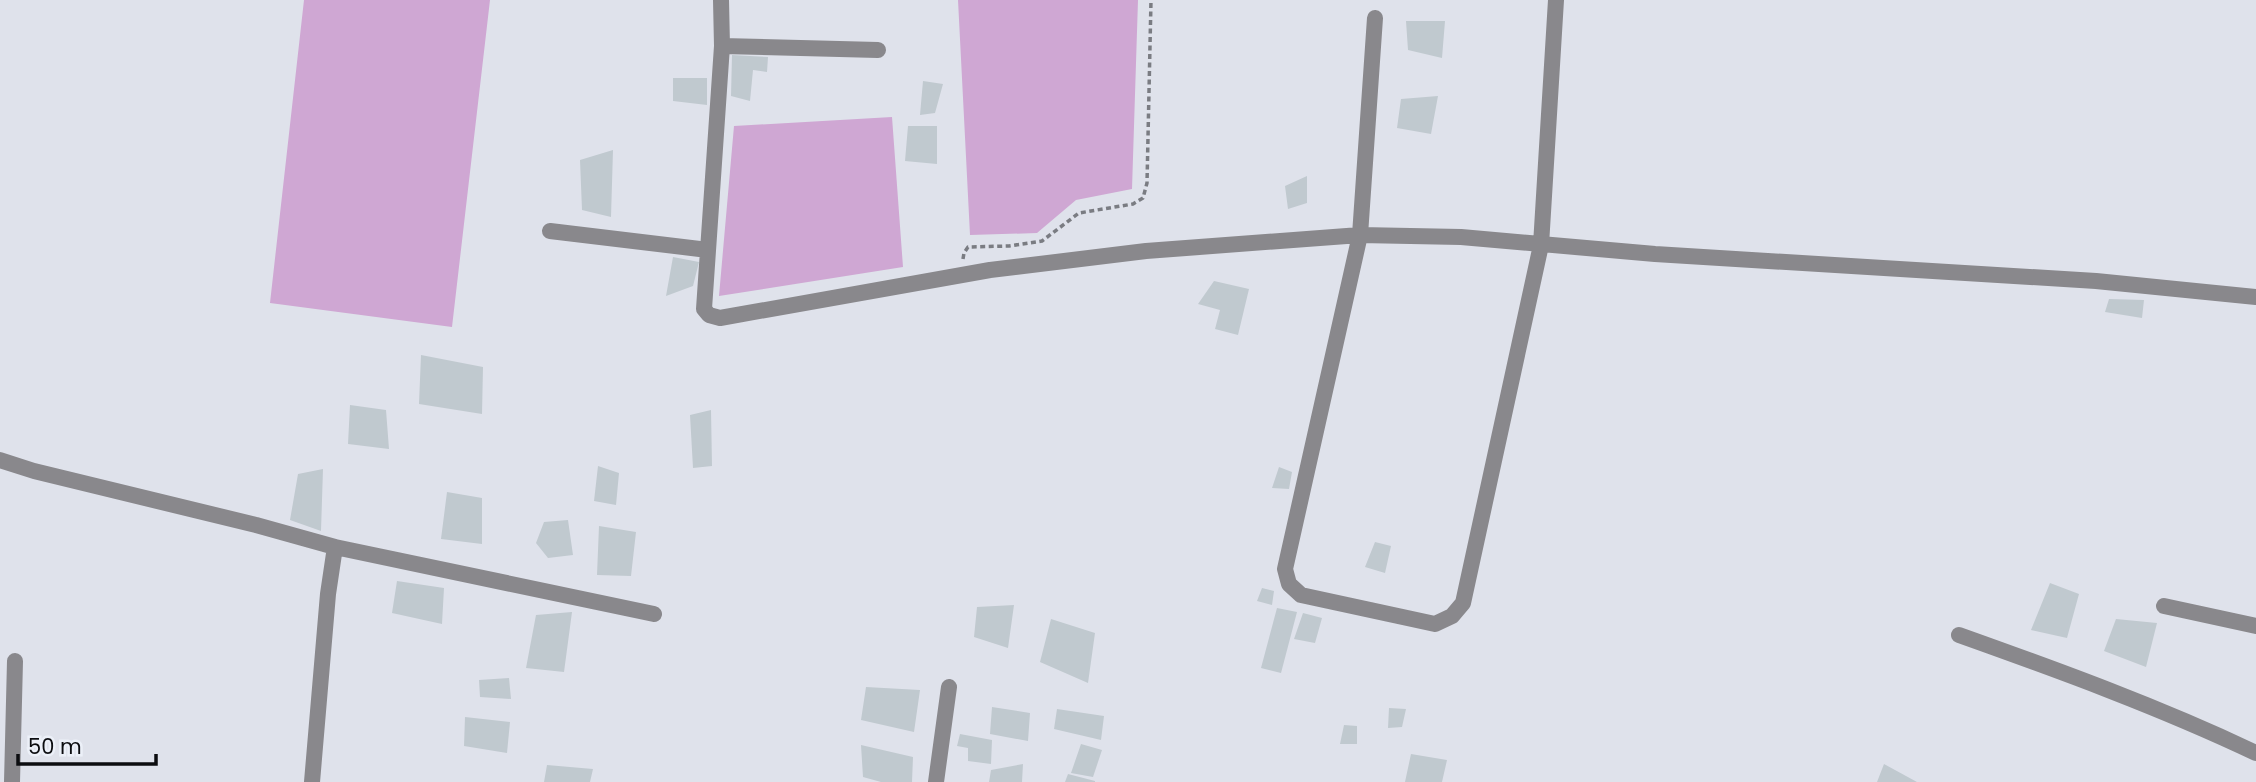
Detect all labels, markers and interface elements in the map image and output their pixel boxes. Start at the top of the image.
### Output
scale bar [18,722,156,766]
text: 50 m [28,732,82,761]

